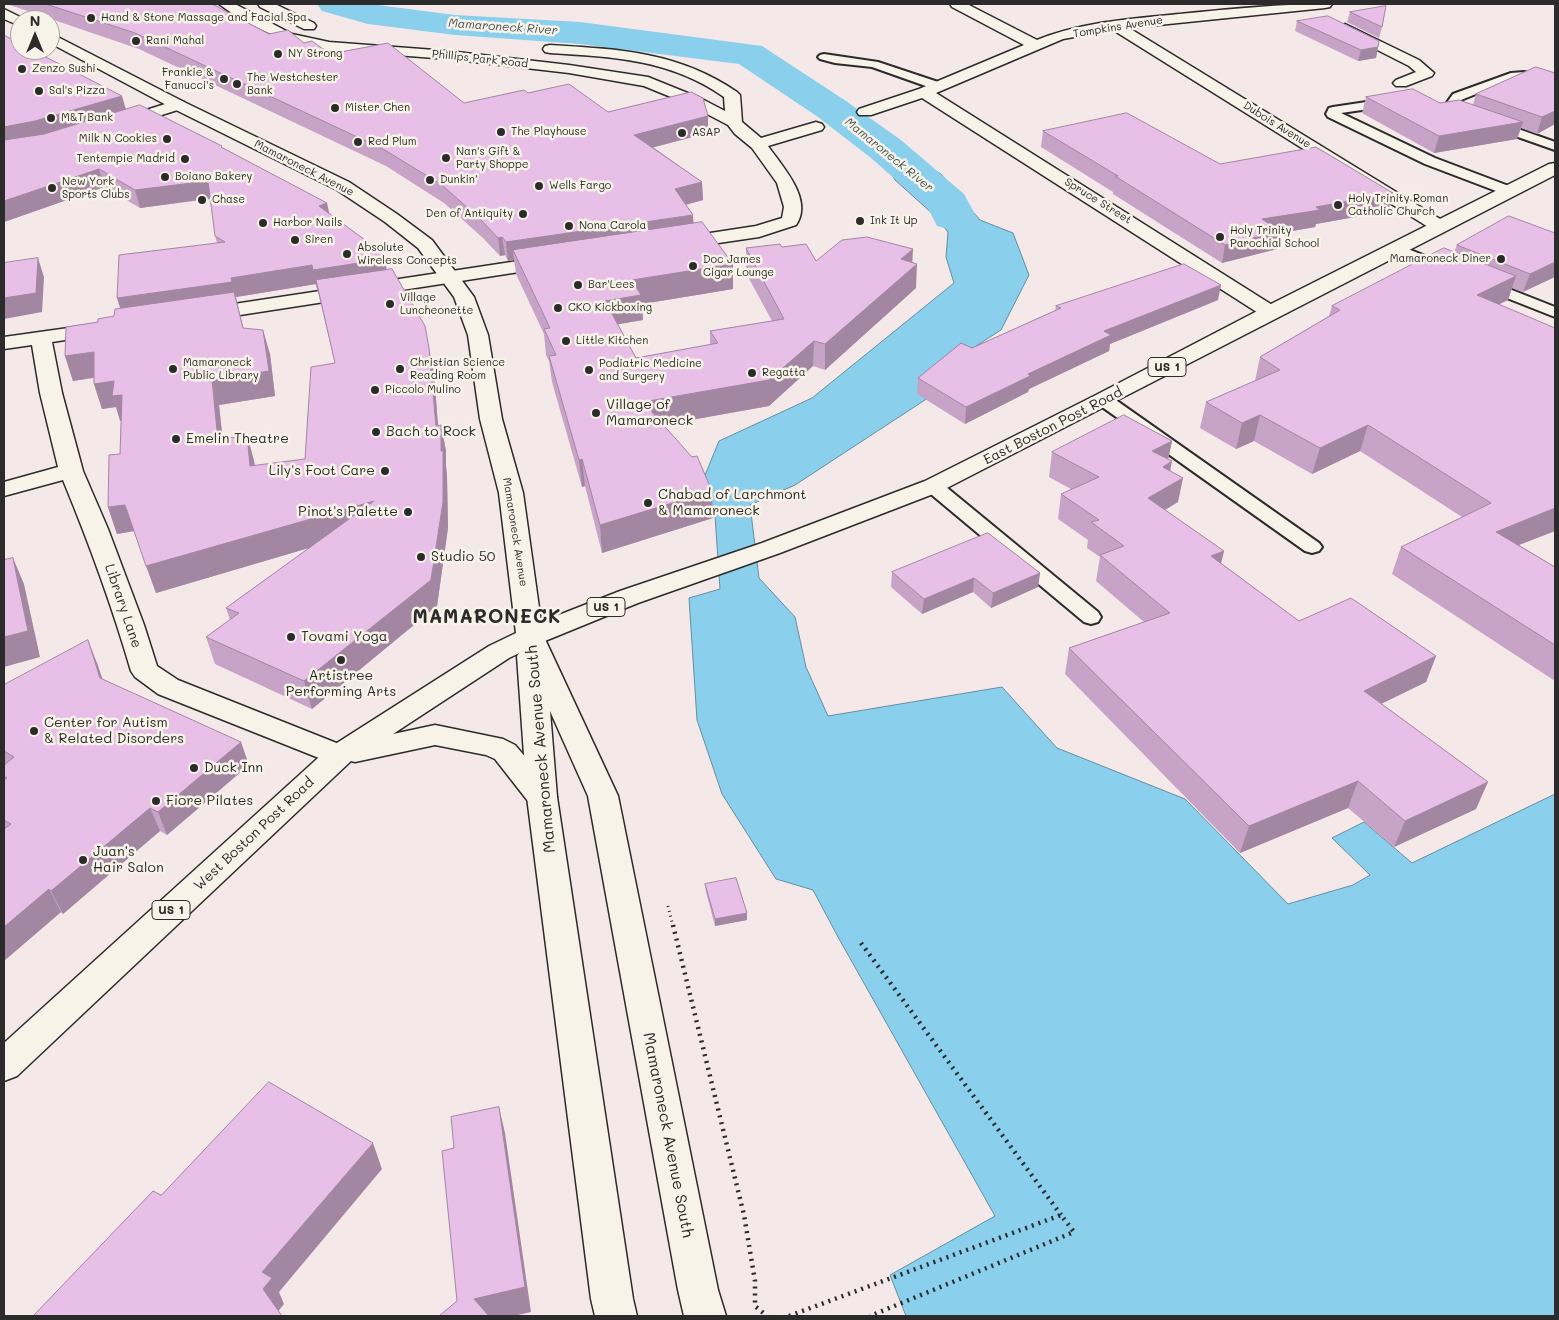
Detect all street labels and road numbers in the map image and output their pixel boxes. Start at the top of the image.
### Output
street label: Tompkins Avenue [1072,13,1164,41]
street label: Phillips Park Road [431,47,529,71]
street label: Dubois Avenue [1241,99,1313,151]
street label: Mamaroneck Avenue [252,137,356,199]
street label: Spruce Street [1062,175,1134,227]
road number: US 1 [1148,358,1186,377]
street label: East Boston Post Road [981,384,1125,468]
street label: Mamaroneck Avenue [500,477,530,587]
street label: Library Lane [101,562,145,650]
road number: US 1 [587,598,625,616]
street label: Mamaroneck Avenue South [522,644,560,854]
street label: West Boston Post Road [190,774,318,894]
road number: US 1 [152,900,190,920]
street label: Mamaroneck Avenue South [639,1031,697,1239]

